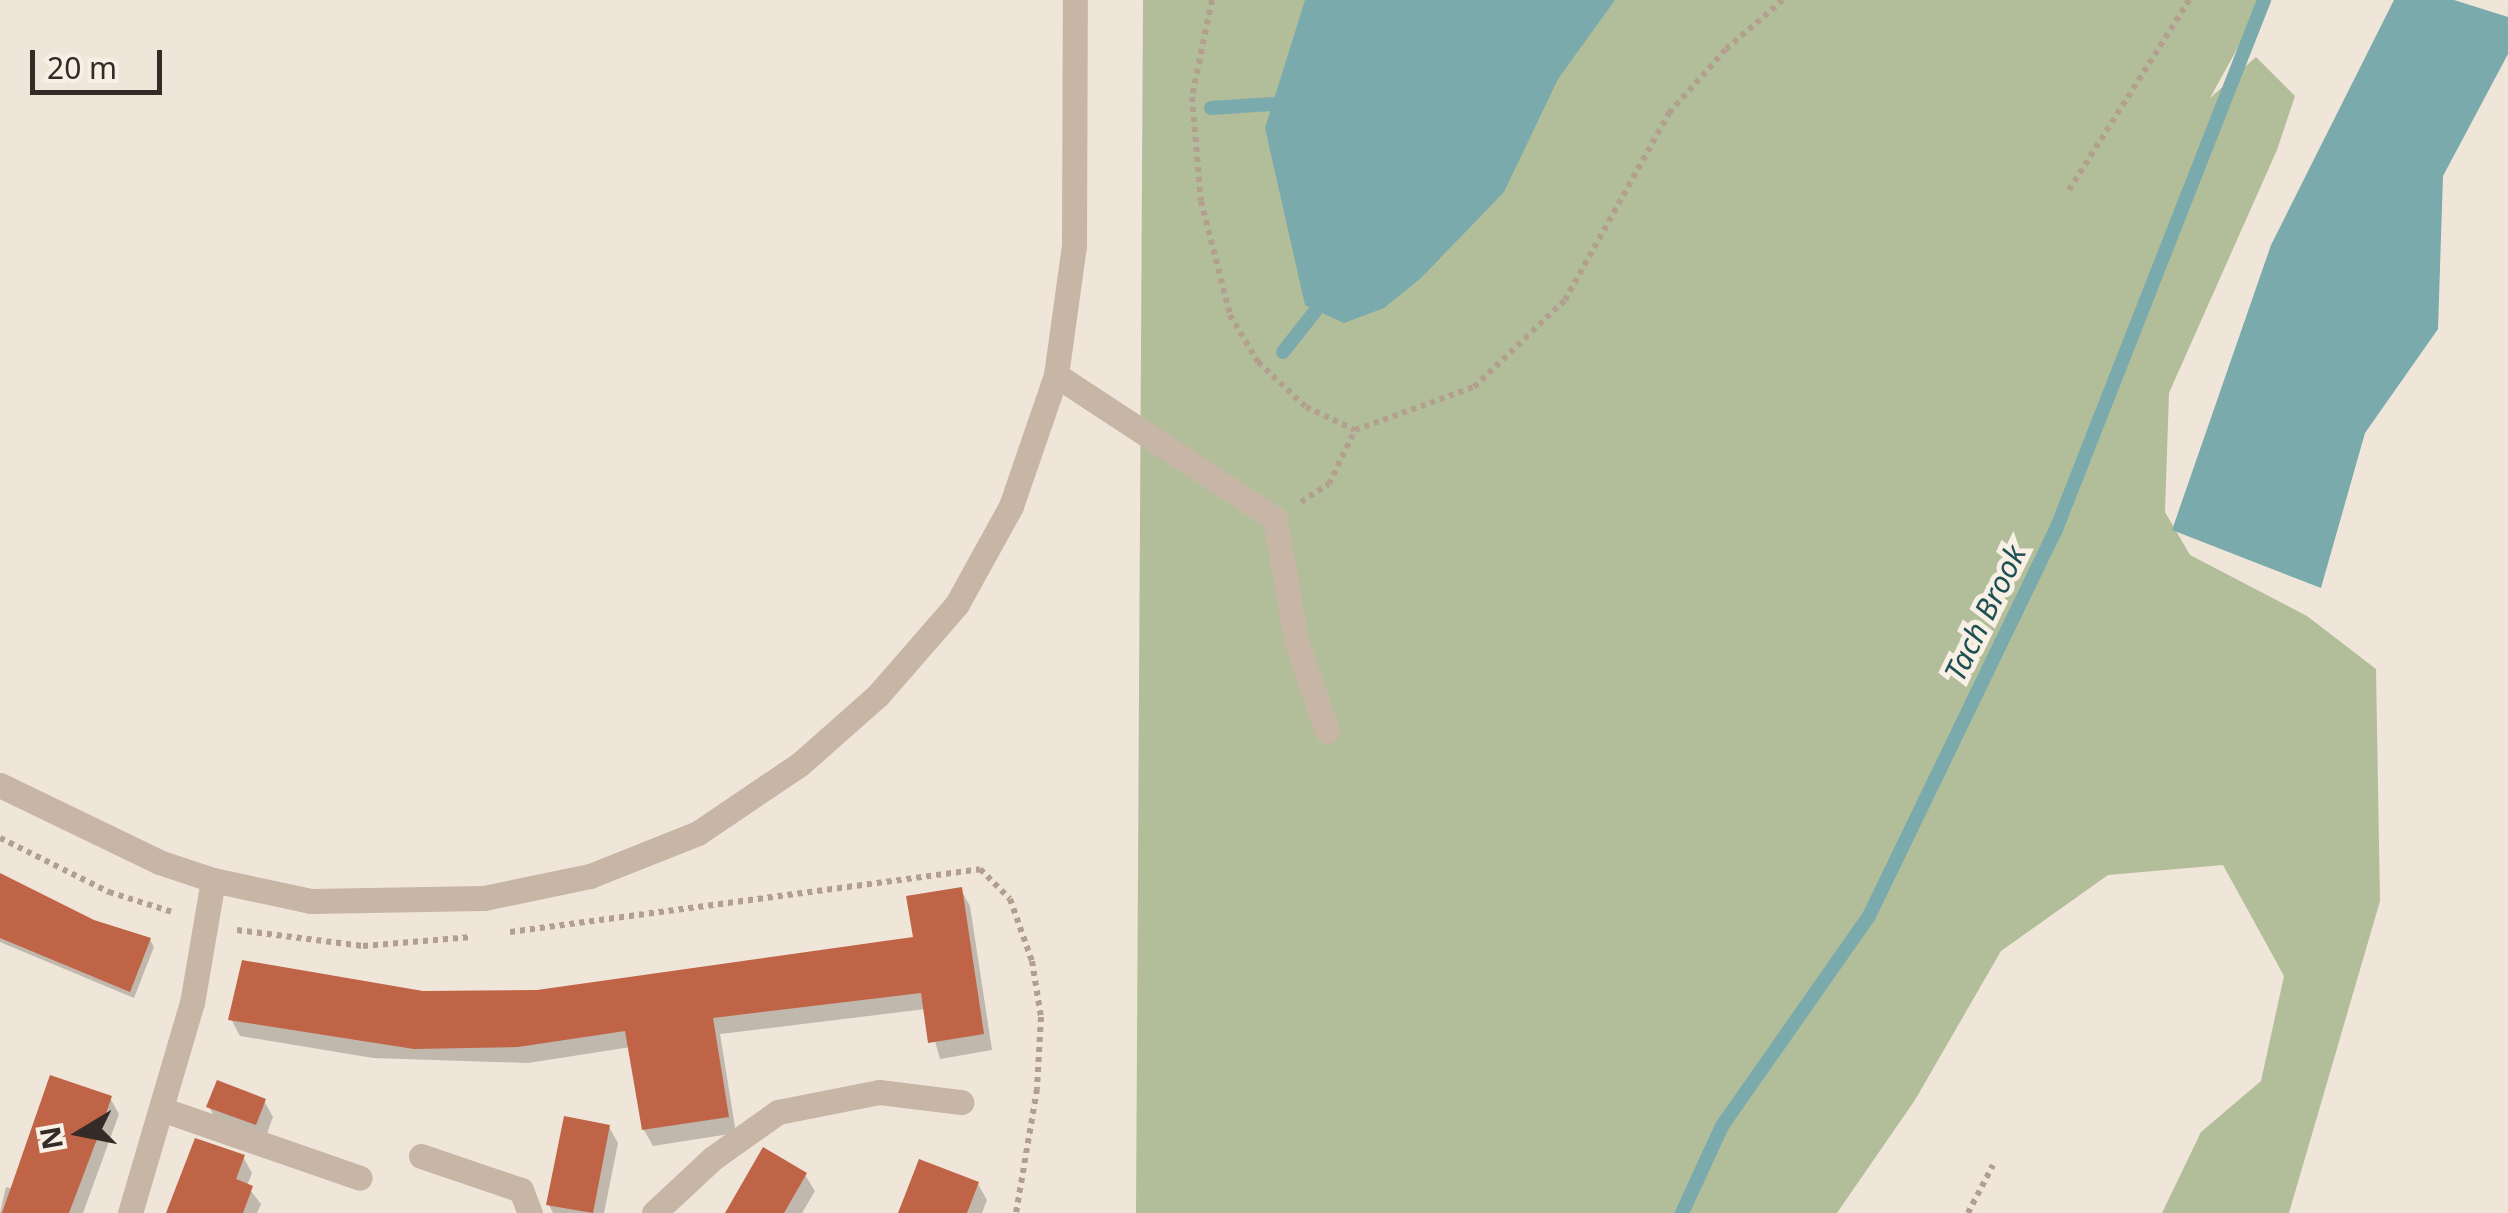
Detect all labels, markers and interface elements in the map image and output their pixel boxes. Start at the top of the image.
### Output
scale bar [35,30,168,92]
text: 20 m [47,47,117,88]
water label: Tach Brook [1937,539,2033,687]
north arrow [30,1083,130,1183]
text: N [30,1124,71,1153]

